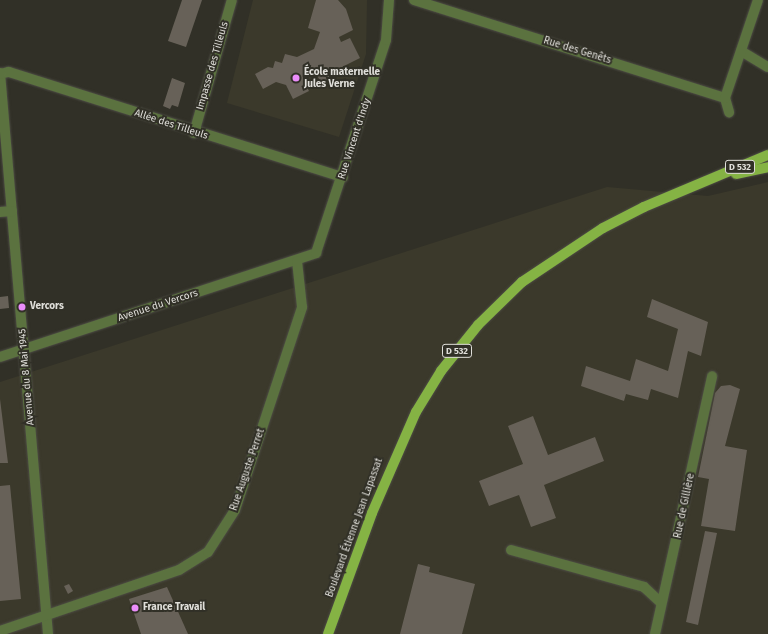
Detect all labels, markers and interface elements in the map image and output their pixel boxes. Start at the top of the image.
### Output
street label: Impasse des Tilleuls [195,20,231,112]
street label: Rue des Genêts [542,35,612,67]
place label: École maternelle Jules Verne [304,66,380,90]
marker: École maternelle Jules Verne [291,73,301,83]
street label: Rue Vincent d'Indy [336,97,374,181]
street label: Allée des Tilleuls [133,107,209,143]
road number: D 532 [725,160,755,174]
street label: Avenue du Vercors [116,287,200,325]
place label: Vercors [30,301,64,313]
marker: Vercors [17,302,27,312]
street label: Avenue du 8 Mai 1945 [17,328,37,426]
road number: D 532 [442,344,472,358]
street label: Rue Auguste Perret [228,427,268,513]
street label: Boulevard Étienne Jean Lapassat [324,457,386,599]
street label: Rue de Gillière [672,472,698,540]
place label: France Travail [143,602,205,614]
marker: France Travail [130,603,140,613]

